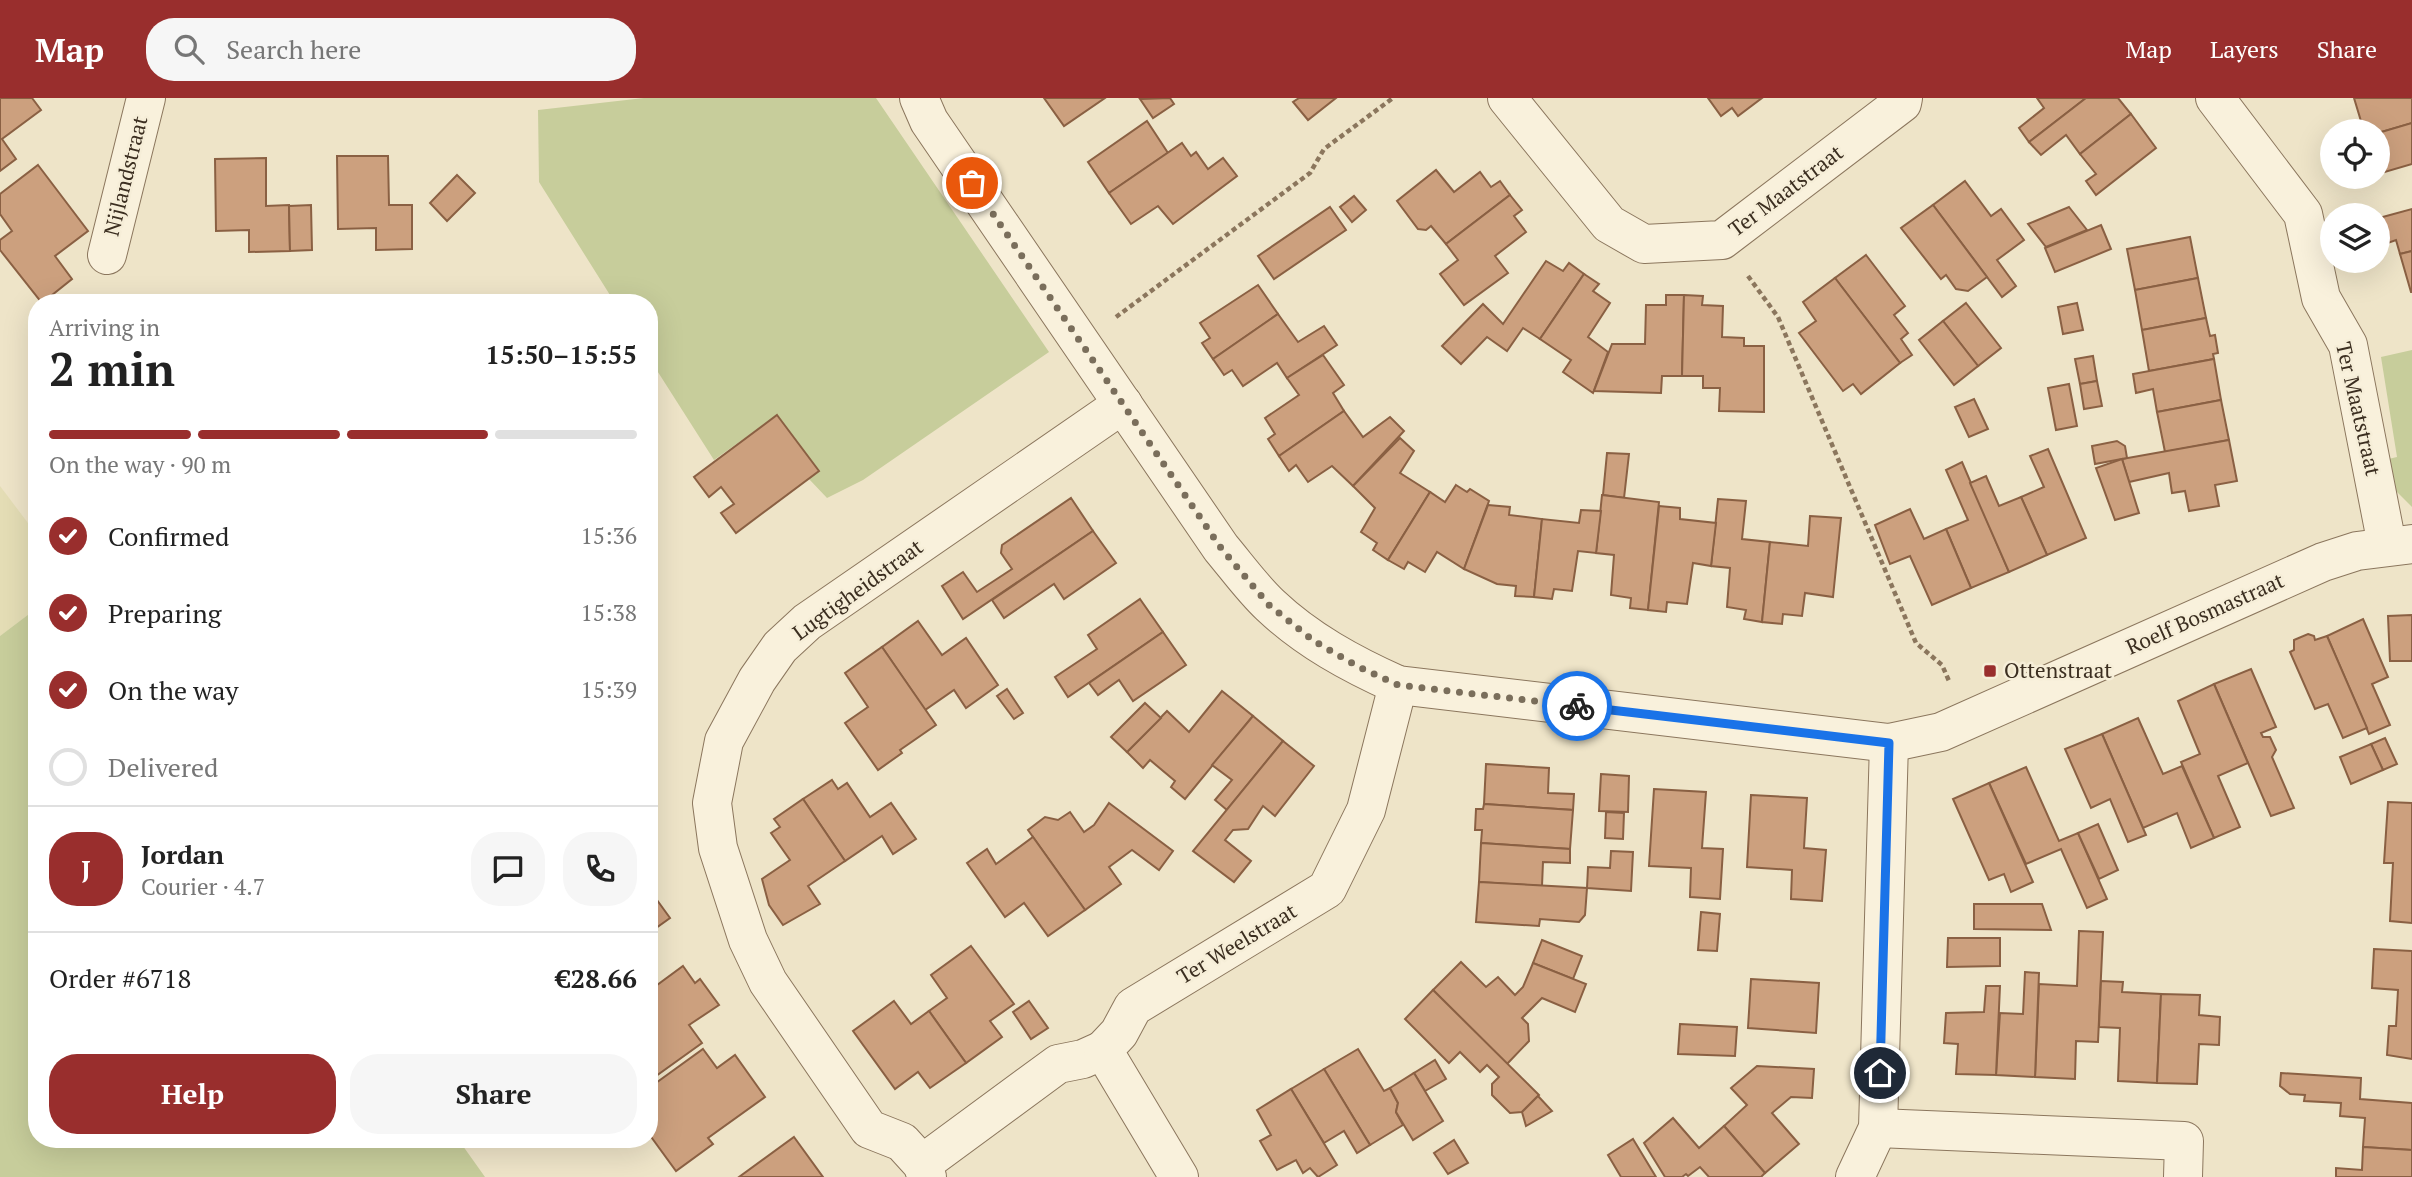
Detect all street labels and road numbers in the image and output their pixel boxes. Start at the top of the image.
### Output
street label: Nijlandstraat [97,113,154,239]
street label: Ter Maatstraat [1722,138,1849,242]
street label: Ter Maatstraat [2330,339,2388,479]
street label: Lugtigheidstraat [787,532,928,646]
street label: Roelf Bosmastraat [2121,566,2288,660]
street label: Ter Weelstraat [1171,896,1302,990]

